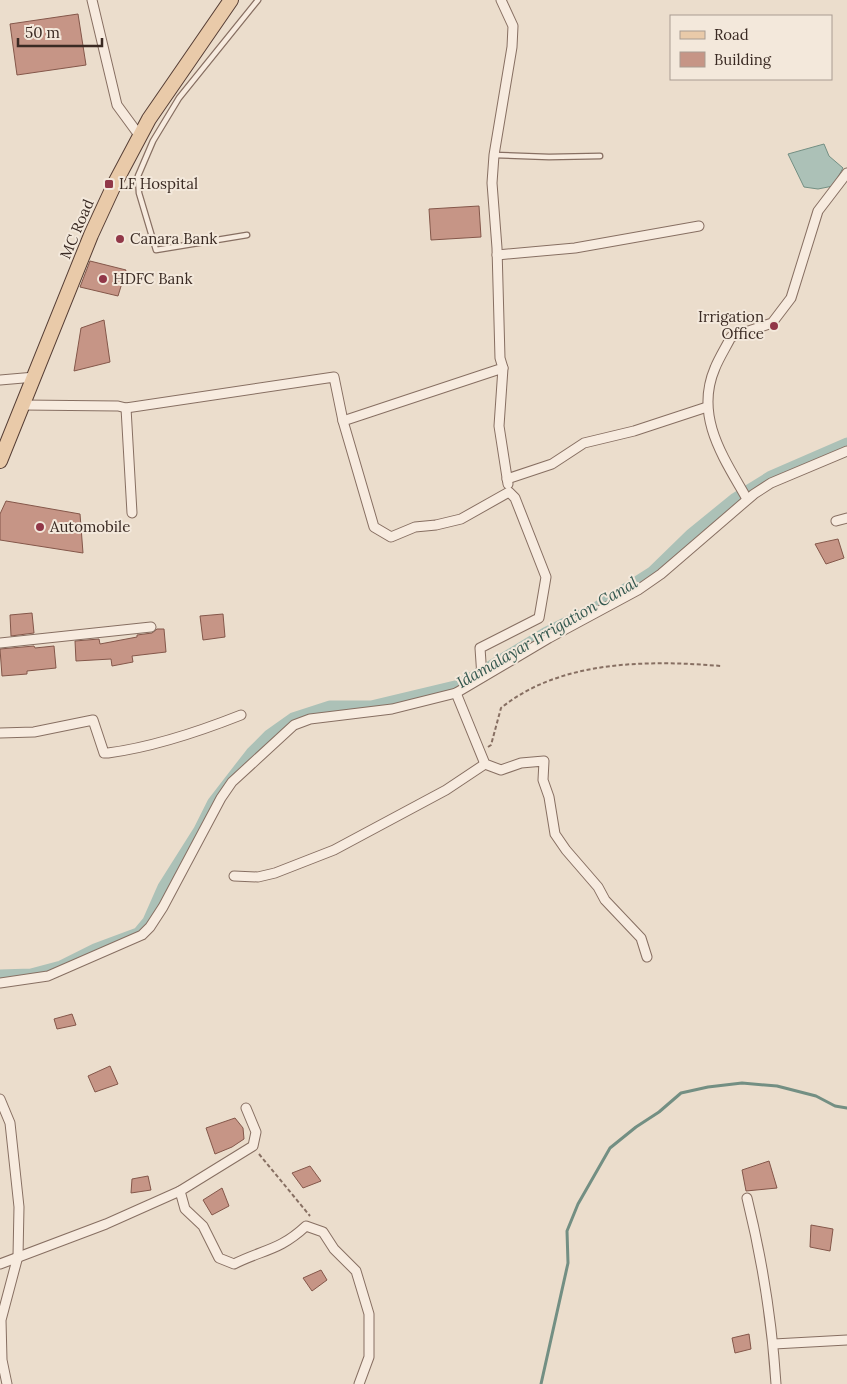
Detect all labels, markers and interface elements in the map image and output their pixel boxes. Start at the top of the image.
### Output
scale bar [18,15,101,47]
legend [670,15,832,80]
text: 50 m [25,23,60,42]
text: Road [714,25,749,44]
text: Building [714,50,772,69]
place label: LF Hospital [119,174,198,193]
marker: LF Hospital [103,178,115,190]
street label: MC Road [55,196,98,261]
place label: Canara Bank [130,229,217,248]
marker: Canara Bank [114,233,126,245]
place label: HDFC Bank [113,269,193,288]
marker: HDFC Bank [97,273,109,285]
place label: Irrigation Office [698,307,764,343]
marker: Irrigation Office [768,320,780,332]
place label: Automobile [49,517,130,536]
marker: Automobile [34,521,46,533]
water label: Idamalayar Irrigation Canal [453,572,641,692]

